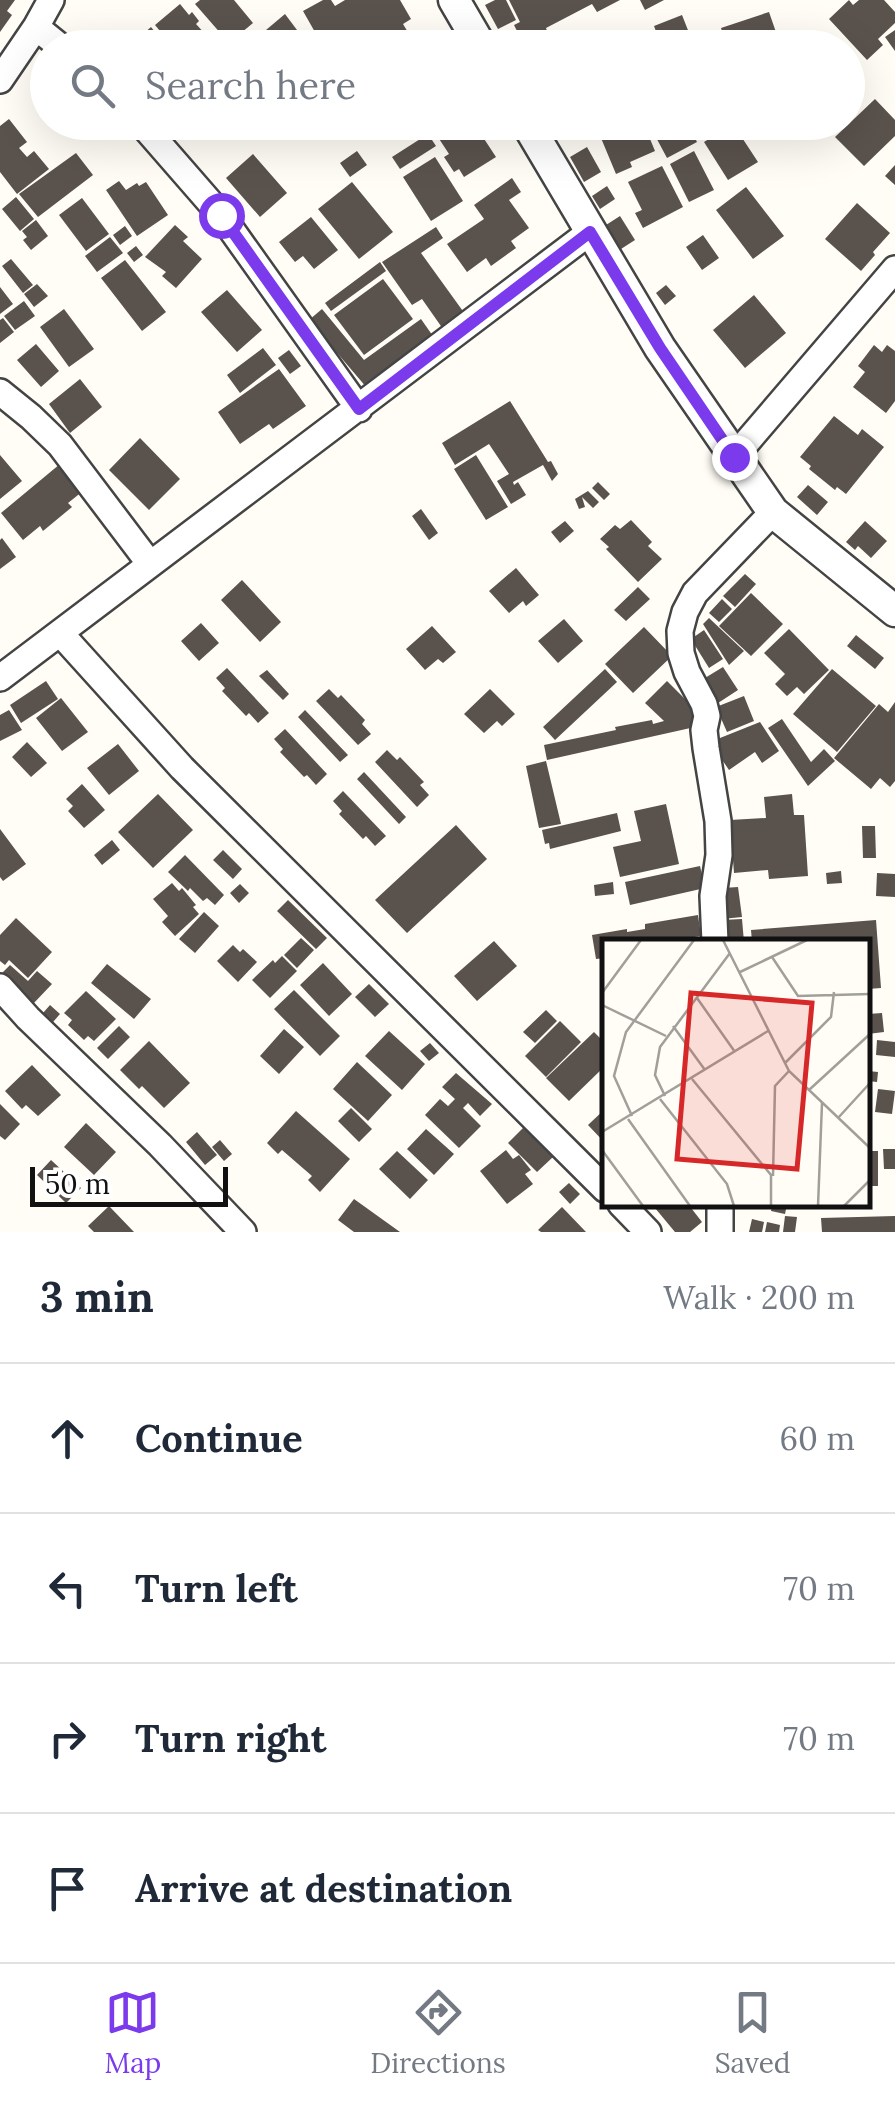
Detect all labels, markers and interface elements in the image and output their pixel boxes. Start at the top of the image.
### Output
search box [30,30,865,140]
icon: search [65,58,120,113]
text: Search here [145,61,356,109]
route start [199,193,245,239]
route end [712,435,758,481]
inset map [602,939,870,1207]
scale bar [30,1162,228,1206]
text: 50 m [45,1166,110,1202]
text: 3 min [40,1270,154,1324]
text: Walk · 200 m [663,1277,855,1318]
icon: ahead [40,1411,95,1466]
text: Continue [135,1414,303,1462]
text: 60 m [780,1418,855,1459]
icon: left [40,1561,95,1616]
text: Turn left [135,1564,298,1612]
text: 70 m [783,1568,855,1609]
icon: right [40,1711,95,1766]
text: Turn right [135,1714,326,1762]
text: 70 m [783,1718,855,1759]
icon: arrive [40,1861,95,1916]
text: Arrive at destination [135,1864,512,1912]
tab: Map [104,1985,161,2081]
tab: Directions [370,1985,506,2081]
tab: Saved [715,1985,791,2081]

